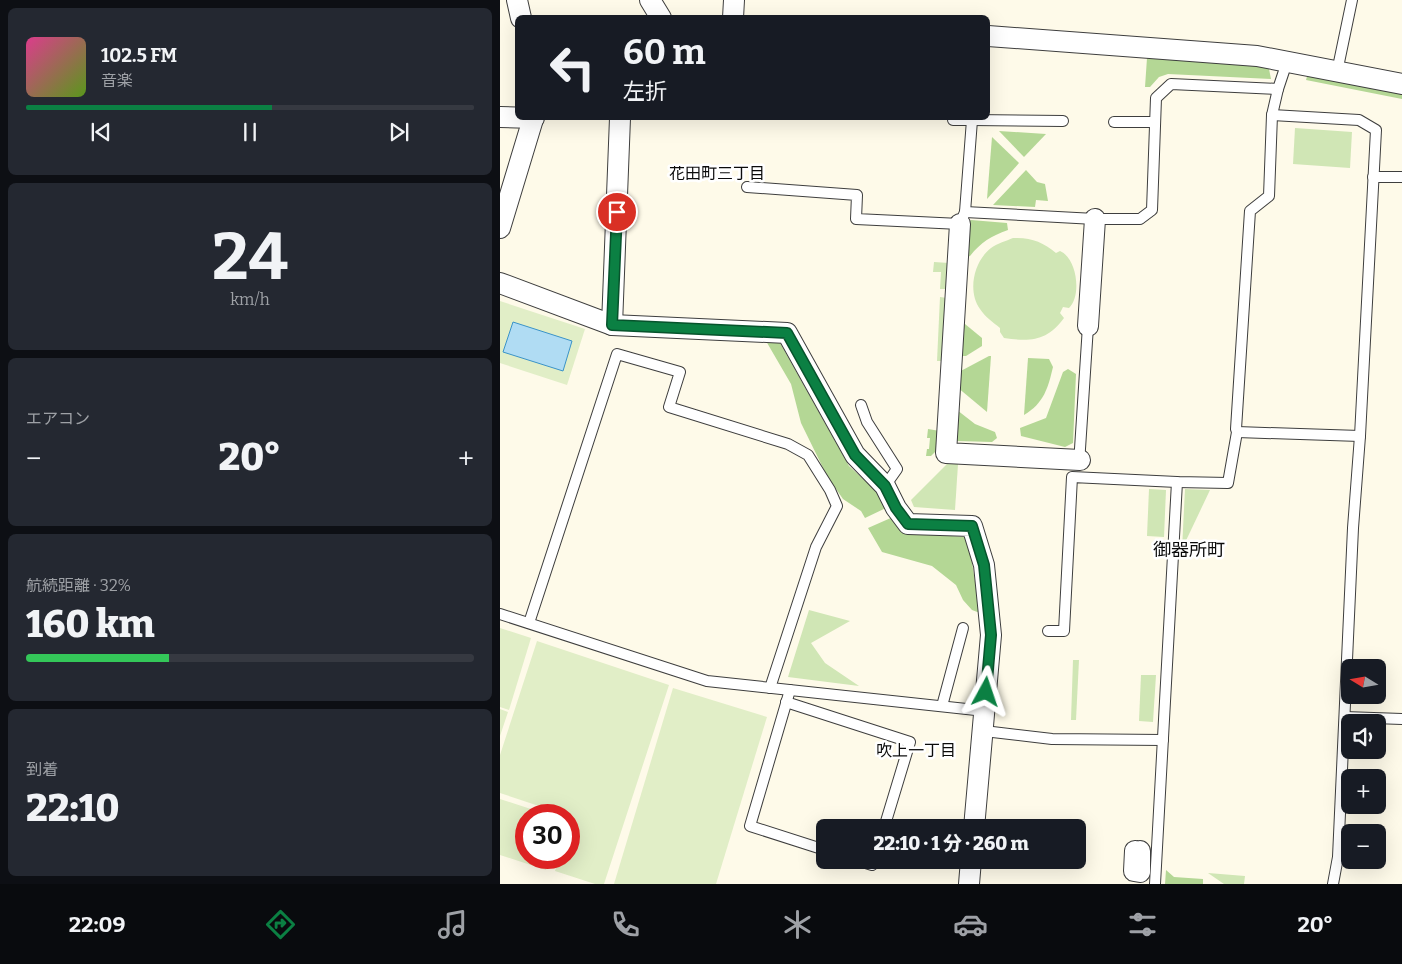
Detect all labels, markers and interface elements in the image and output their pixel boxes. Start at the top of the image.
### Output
text: 60 m [623,31,706,73]
icon: left [540,35,605,100]
text: 102.5 FM [101,44,177,67]
text: 音楽 [101,71,133,90]
text: 左折 [623,78,667,105]
icon: previous [87,118,115,146]
icon: pause [236,118,264,146]
icon: next [385,118,413,146]
district label: 花田町三丁目 [669,164,765,183]
pin [596,191,638,233]
icon: arrive [603,198,631,226]
text: 24 [212,218,288,296]
text: km/h [230,290,270,309]
text: エアコン [26,409,90,428]
text: 20° [219,434,281,480]
text: − [26,442,41,475]
text: + [458,442,474,475]
district label: 御器所町 [1153,539,1225,561]
text: 航続距離 · 32% [26,576,131,595]
text: 160 km [26,601,155,647]
north arrow [1341,659,1386,704]
map controls [1341,659,1386,869]
position arrow [959,665,1011,717]
button: sound [1341,714,1386,759]
district label: 吹上一丁目 [876,741,956,760]
text: 到着 [26,760,58,779]
button: + [1341,769,1386,814]
text: 22:10 [26,785,120,831]
speed limit sign: 30 [515,804,580,869]
button: − [1341,824,1386,869]
text: 22:10 · 1 分 · 260 m [873,832,1029,855]
icon: directions [263,907,298,942]
icon: music [435,907,470,942]
icon: phone [608,907,643,942]
icon: climate [780,907,815,942]
icon: car [953,907,988,942]
icon: filters [1125,907,1160,942]
text: 22:09 [69,911,126,938]
text: 20° [1297,911,1333,938]

